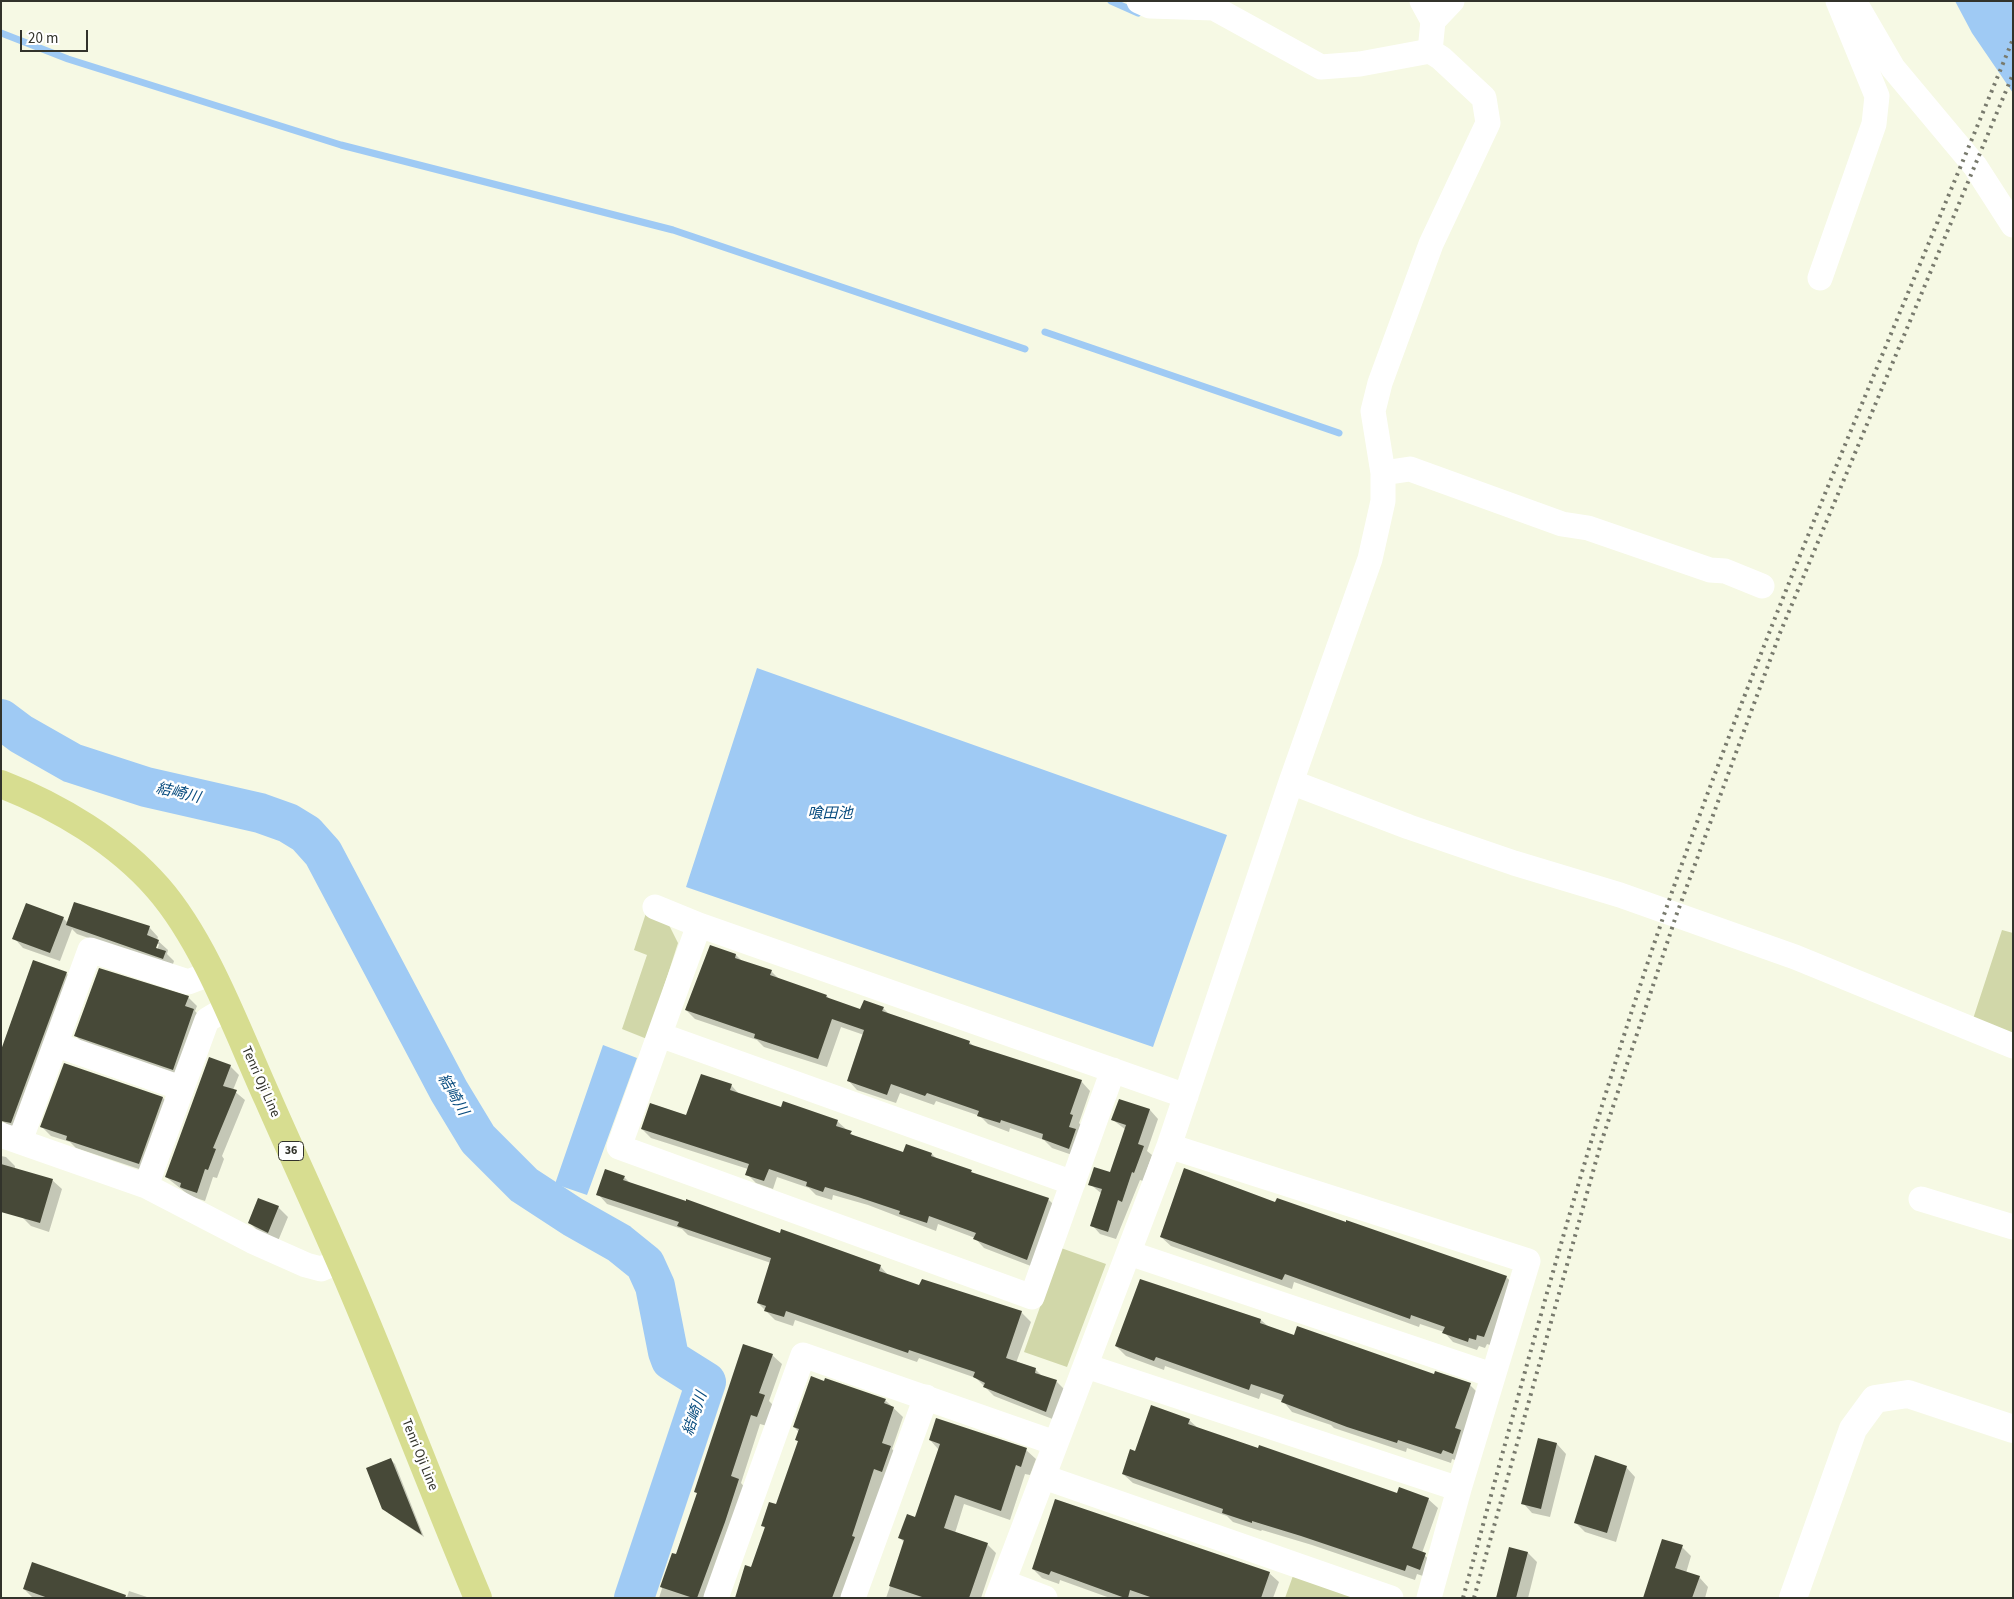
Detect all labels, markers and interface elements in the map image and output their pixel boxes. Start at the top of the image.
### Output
scale bar [22,20,90,52]
text: 20 m [28,28,58,49]
water label: 結崎川 [154,780,202,808]
water label: 喰田池 [808,806,852,824]
street label: Tenri Oji Line [237,1044,283,1120]
water label: 結崎川 [433,1071,471,1119]
road number: 36 [278,1142,304,1160]
water label: 結崎川 [680,1390,712,1438]
street label: Tenri Oji Line [397,1417,441,1493]

